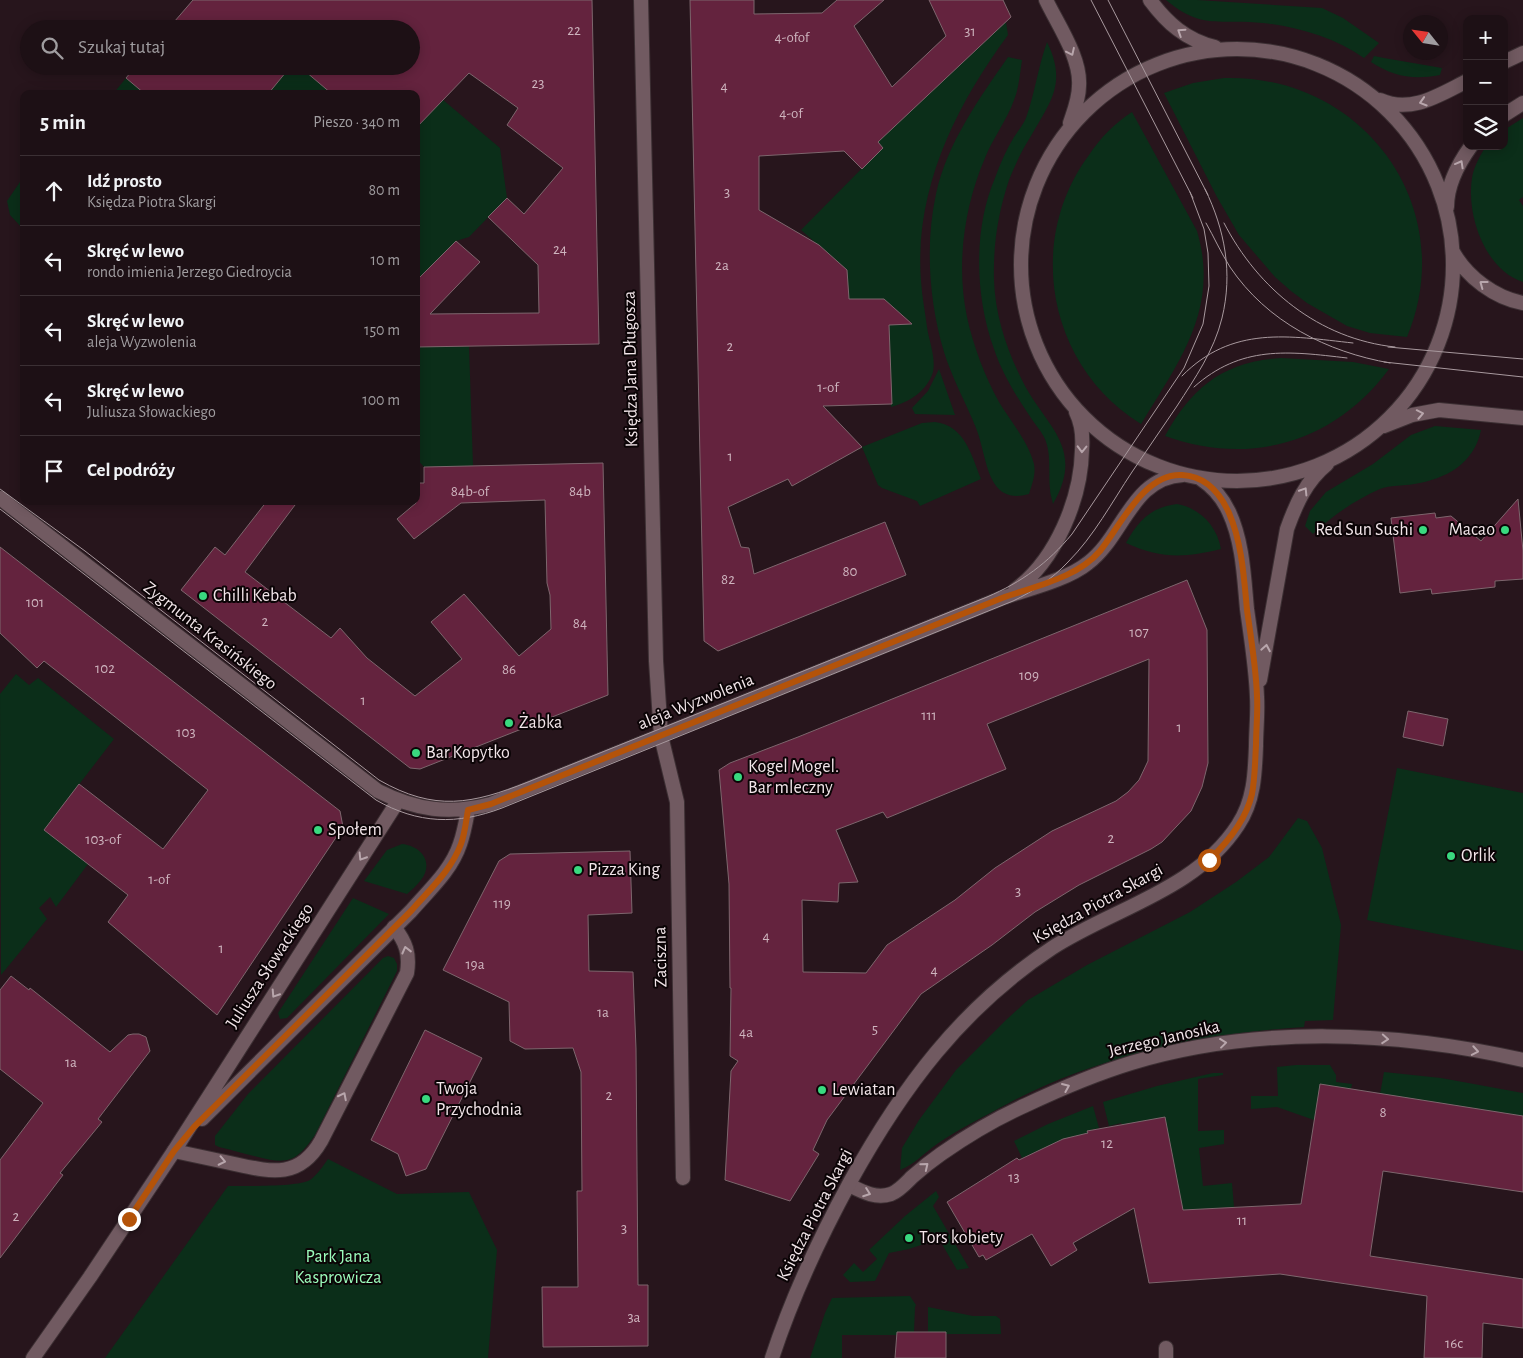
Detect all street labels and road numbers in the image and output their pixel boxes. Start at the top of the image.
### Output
street label: Księdza Jana Długosza [621,291,641,447]
street label: Zygmunta Krasińskiego [140,578,280,694]
street label: aleja Wyzwolenia [635,671,757,733]
street label: Księdza Piotra Skargi [1030,861,1166,947]
street label: Juliusza Słowackiego [223,900,317,1032]
street label: Zaciszna [651,926,671,988]
street label: Jerzego Janosika [1107,1017,1221,1061]
street label: Księdza Piotra Skargi [774,1146,856,1284]

